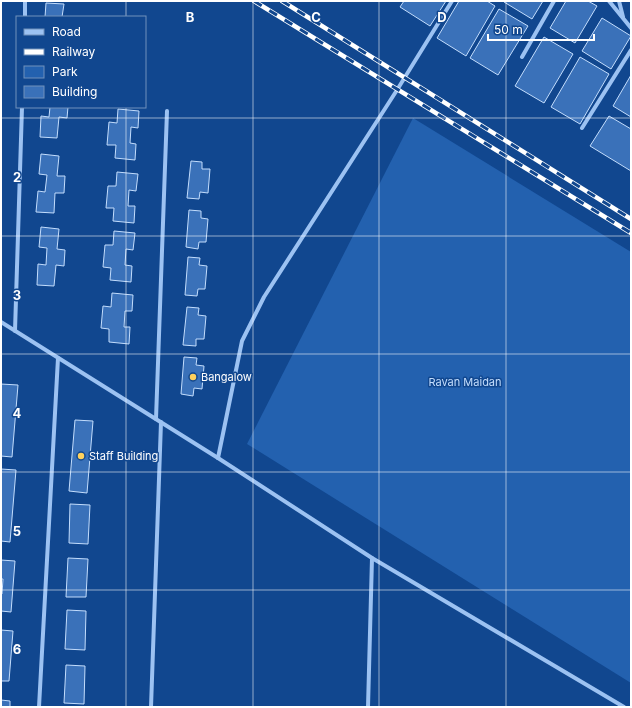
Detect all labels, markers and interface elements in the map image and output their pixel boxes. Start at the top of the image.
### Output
text: B [186,9,195,25]
text: C [311,9,321,25]
text: D [437,9,447,25]
legend [16,16,146,108]
scale bar [488,16,594,42]
text: 50 m [494,22,523,37]
text: Road [52,24,81,39]
text: Railway [52,44,96,59]
text: Park [52,64,78,79]
text: Building [52,84,97,99]
text: 2 [13,169,21,185]
text: 3 [13,287,21,303]
place label: Bangalow [201,370,252,384]
marker: Bangalow [188,372,198,382]
park label: Ravan Maidan [428,375,502,389]
text: 4 [13,405,22,421]
place label: Staff Building [89,449,158,463]
marker: Staff Building [76,451,86,461]
text: 5 [13,523,21,539]
text: 6 [13,641,21,657]

